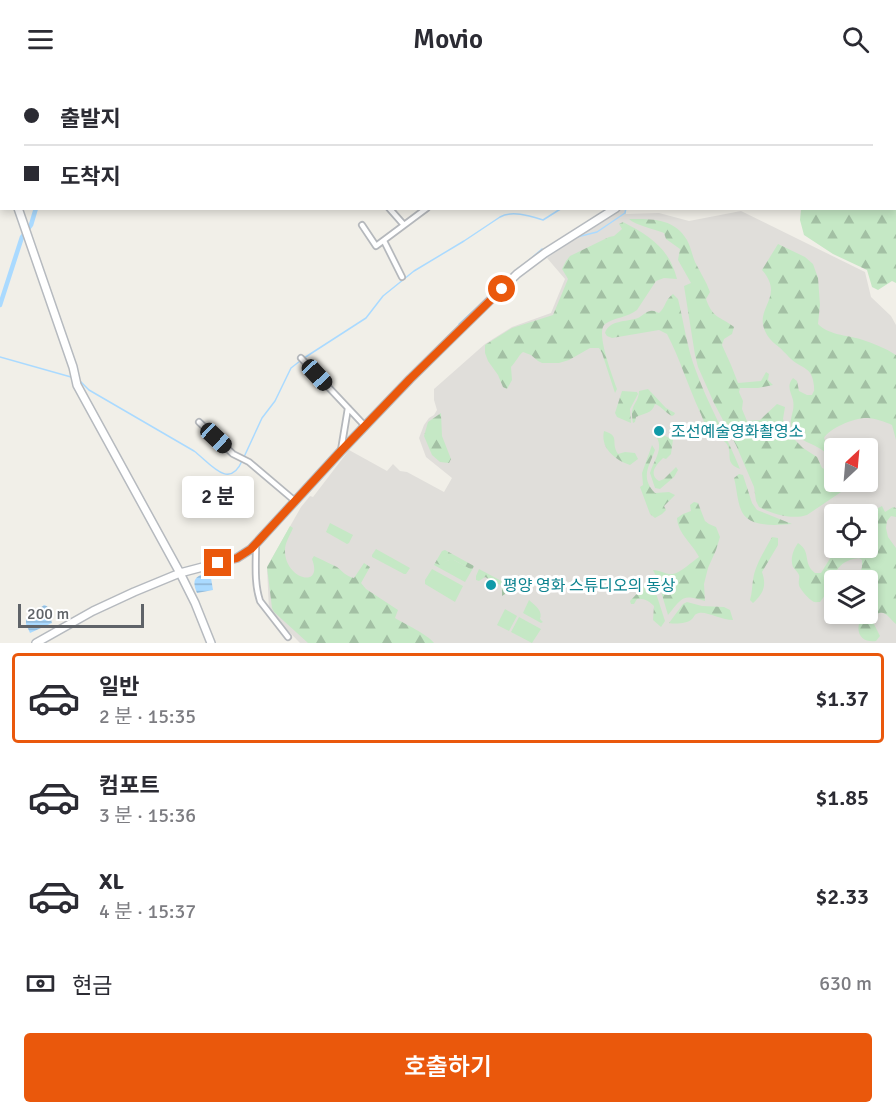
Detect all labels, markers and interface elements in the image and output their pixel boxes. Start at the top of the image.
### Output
icon: menu [24,23,57,56]
text: Movio [413,23,483,56]
icon: search [839,23,872,56]
text: 출발지 [60,105,121,132]
text: 도착지 [60,163,121,190]
route start [488,275,515,302]
car [298,356,336,394]
car [197,419,235,457]
place label: 조선예술영화촬영소 [671,422,803,442]
marker: 조선예술영화촬영소 [652,424,666,438]
north arrow [824,438,878,492]
map controls [824,438,878,624]
callout: 2 분 [182,476,254,518]
text: 2 분 [201,484,235,509]
button: locate [824,504,878,558]
route end [204,549,231,576]
button: layers [824,570,878,624]
place label: 평양 영화 스튜디오의 동상 [503,576,676,596]
marker: 평양 영화 스튜디오의 동상 [484,578,498,592]
scale bar [18,601,144,628]
text: 200 m [27,604,69,624]
icon: car [27,671,81,725]
text: 일반 [99,673,139,700]
text: $1.37 [815,685,869,712]
text: 2 분 · 15:35 [99,704,196,729]
icon: car [27,770,81,824]
text: 컴포트 [99,772,160,799]
text: $1.85 [815,784,869,811]
text: 3 분 · 15:36 [99,803,196,828]
text: XL [99,868,124,895]
icon: car [27,869,81,923]
text: $2.33 [815,883,869,910]
text: 4 분 · 15:37 [99,899,196,924]
icon: cash [24,967,57,1000]
text: 630 m [819,971,872,996]
text: 현금 [72,972,112,999]
button: 호출하기 [24,1033,872,1102]

